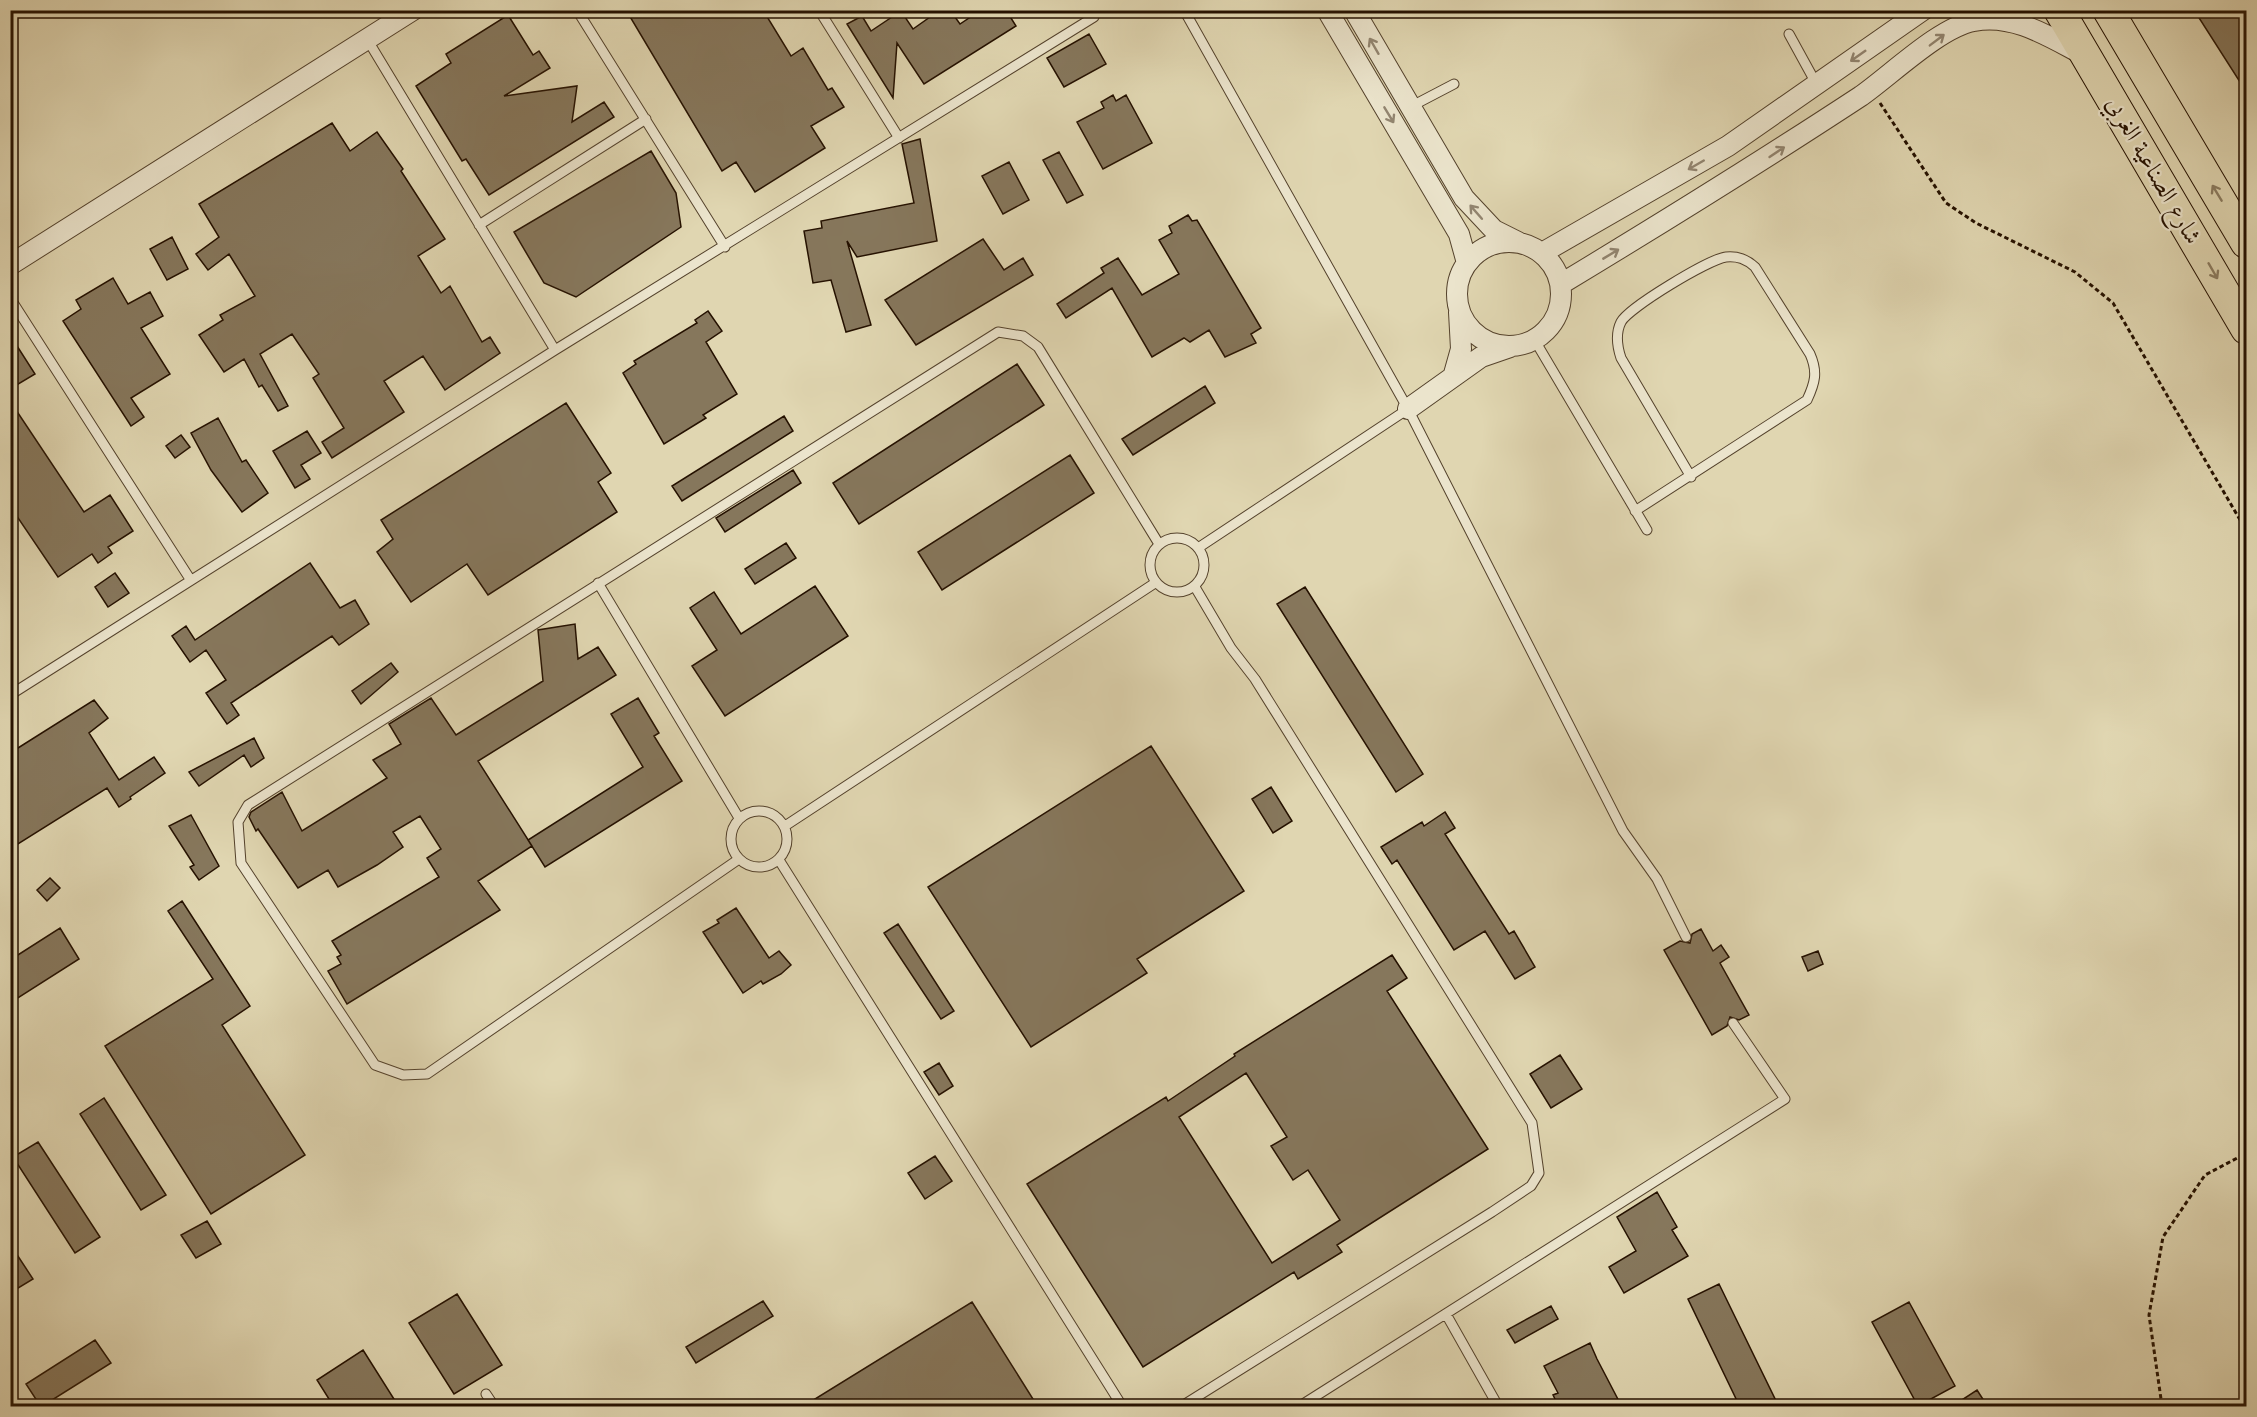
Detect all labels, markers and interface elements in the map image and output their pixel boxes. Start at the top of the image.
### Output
one-way arrow [1928,34,1944,46]
one-way arrow [1368,38,1380,55]
one-way arrow [1851,50,1867,62]
street label: شارع الصناعية الغربي [2095,93,2204,252]
one-way arrow [1383,106,1395,123]
one-way arrow [1768,146,1785,158]
one-way arrow [1688,159,1705,171]
one-way arrow [2210,185,2222,202]
one-way arrow [1469,205,1483,220]
one-way arrow [1602,248,1619,260]
one-way arrow [2208,262,2219,280]

